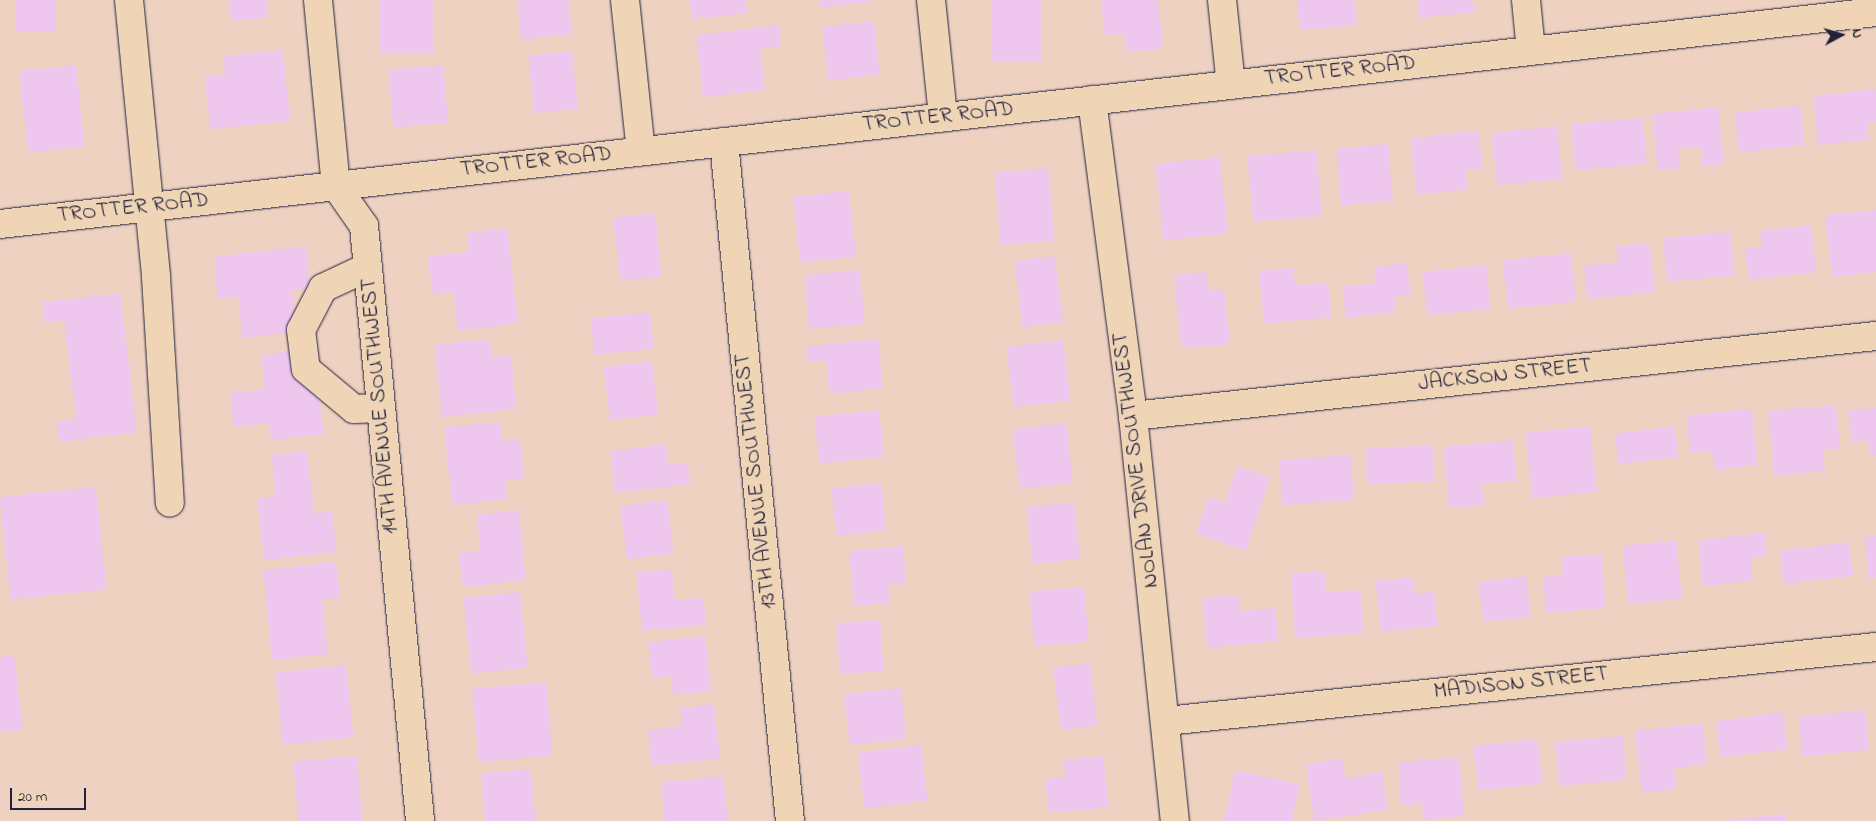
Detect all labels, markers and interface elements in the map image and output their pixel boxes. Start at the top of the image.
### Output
north arrow [1816,10,1866,60]
text: N [1845,28,1867,39]
street label: TROTTER ROAD [1263,51,1417,93]
street label: TROTTER ROAD [861,97,1015,139]
street label: TROTTER ROAD [459,142,613,184]
street label: TROTTER ROAD [56,188,210,230]
street label: 14TH AVENUE SOUTHWEST [357,277,405,535]
street label: NOLAN DRIVE SOUTHWEST [1108,331,1166,589]
street label: 13TH AVENUE SOUTHWEST [730,352,784,610]
street label: JACKSON STREET [1417,354,1593,398]
street label: MADISON STREET [1432,662,1610,706]
scale bar [12,778,89,810]
text: 20 m [18,786,47,808]

